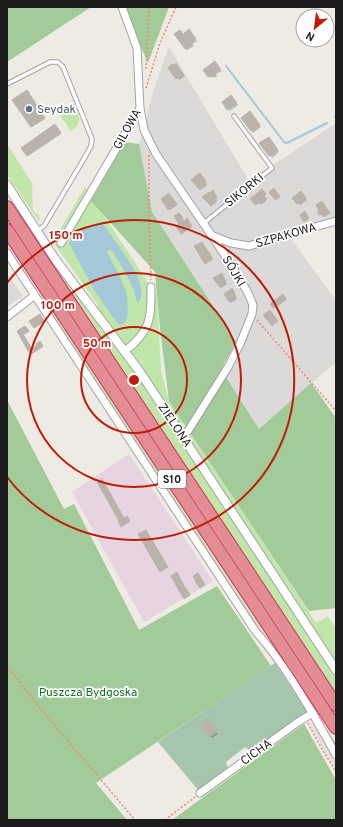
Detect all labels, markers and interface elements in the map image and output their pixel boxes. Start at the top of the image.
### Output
north arrow [295,8,335,48]
text: N [304,28,317,44]
place label: Seydak [37,102,76,118]
marker: Seydak [24,104,34,114]
street label: GILOWA [110,106,146,153]
street label: SIKORKI [222,170,268,211]
street label: SZPAKOWA [254,220,319,252]
text: 150 m [49,228,83,244]
street label: SÓJKI [218,253,249,290]
text: 100 m [41,298,75,314]
text: 50 m [83,336,111,352]
centre of rings [127,373,141,387]
street label: ZIELONA [154,400,195,451]
road number: S10 [158,470,186,488]
park label: Puszcza Bydgoska [39,685,137,701]
street label: CICHA [238,736,275,770]

